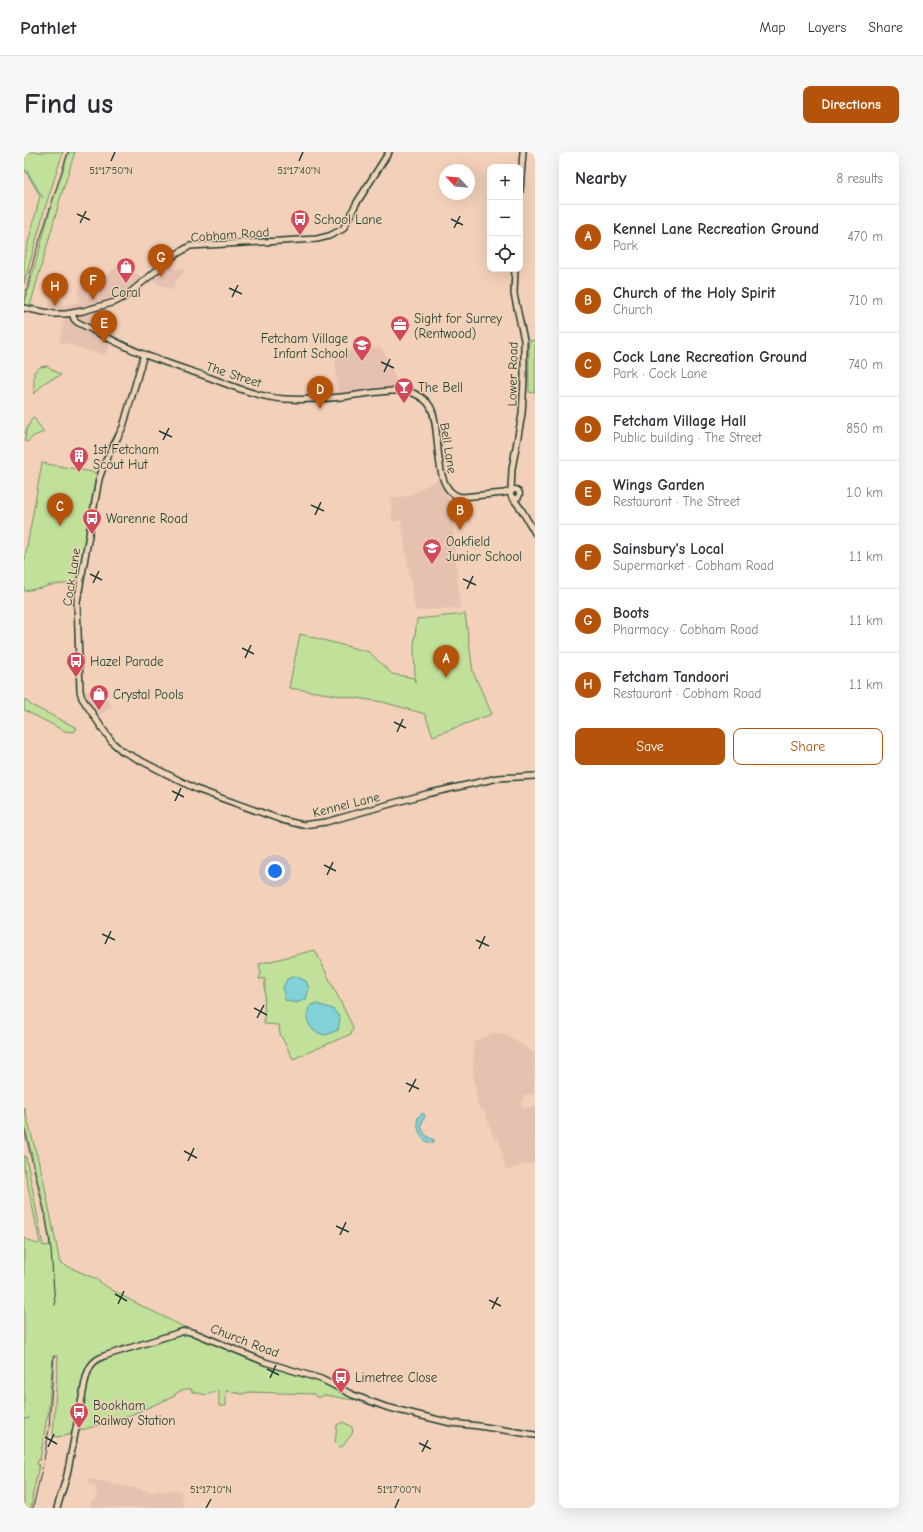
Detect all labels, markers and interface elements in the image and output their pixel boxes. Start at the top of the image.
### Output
text: Pathlet [20,17,76,39]
text: Map [759,19,786,36]
text: Layers [808,19,846,36]
text: Share [868,19,903,36]
button: Directions [803,86,899,123]
text: Find us [24,88,113,120]
north arrow [439,164,475,200]
map controls [487,164,523,272]
button: + [487,164,523,200]
text: 51°17'50"N [89,165,133,177]
text: 51°17'40"N [278,165,320,177]
text: Nearby [575,169,626,188]
text: 8 results [837,171,883,186]
button: − [487,200,523,236]
bus stop icon: School Lane [289,208,311,236]
place label: School Lane [314,212,383,227]
text: Kennel Lane Recreation Ground [613,220,819,238]
street label: Cobham Road [190,224,270,245]
text: A [584,229,592,244]
text: 470 m [848,229,883,244]
button: locate [487,236,523,272]
text: Park [613,238,638,253]
pin: G [148,244,174,277]
shop icon: Coral [115,256,137,284]
pin: F [80,267,106,300]
pin: H [42,273,68,306]
text: Church of the Holy Spirit [613,284,775,302]
place label: Coral [111,285,141,300]
text: B [584,293,592,308]
text: 710 m [849,293,883,308]
text: Church [613,302,653,317]
pin: E [91,310,117,343]
place label: Sight for Surrey (Rentwood) [414,311,502,341]
office icon: Sight for Surrey (Rentwood) [389,314,411,342]
place label: Fetcham Village Infant School [261,331,348,361]
school or university icon: Fetcham Village Infant School [351,334,373,362]
street label: Lower Road [504,342,521,406]
text: Cock Lane Recreation Ground [613,348,807,366]
text: C [584,357,592,372]
text: 740 m [849,357,883,372]
street label: The Street [204,359,265,391]
text: Park · Cock Lane [613,366,707,381]
pin: D [307,376,333,409]
bar icon: The Bell [393,376,415,404]
place label: The Bell [418,380,463,395]
text: Fetcham Village Hall [613,412,746,430]
text: D [584,421,592,436]
text: 850 m [846,421,883,436]
street label: Bell Lane [437,422,460,475]
text: Public building · The Street [613,430,762,445]
place label: 1st Fetcham Scout Hut [93,442,159,472]
building icon: 1st Fetcham Scout Hut [68,445,90,473]
text: Wings Garden [613,476,705,494]
text: E [584,485,592,500]
text: 1.0 km [847,485,883,500]
pin: C [47,493,73,526]
text: Restaurant · The Street [613,494,740,509]
pin: B [447,497,473,530]
bus stop icon: Warenne Road [81,507,103,535]
place label: Warenne Road [106,511,188,526]
place label: Oakfield Junior School [446,534,522,564]
school or university icon: Oakfield Junior School [421,537,443,565]
text: Sainsbury's Local [613,540,724,558]
street label: Cock Lane [60,547,84,607]
text: F [584,549,592,564]
text: 1.1 km [849,549,883,564]
text: Supermarket · Cobham Road [613,558,774,573]
text: Boots [613,604,649,622]
text: G [583,613,593,628]
text: 1.1 km [849,613,883,628]
text: Pharmacy · Cobham Road [613,622,758,637]
pin: A [433,645,459,678]
bus stop icon: Hazel Parade [65,650,87,678]
place label: Hazel Parade [90,654,164,669]
text: Fetcham Tandoori [613,668,729,686]
text: H [583,677,593,692]
text: 1.1 km [849,677,883,692]
shop icon: Crystal Pools [88,683,110,711]
text: Restaurant · Cobham Road [613,686,761,701]
place label: Crystal Pools [113,687,183,702]
button: Save [575,728,725,765]
button: Share [733,728,883,765]
street label: Kennel Lane [311,789,382,820]
your location [265,861,285,881]
street label: Church Road [209,1321,281,1360]
bus stop icon: Limetree Close [330,1366,352,1394]
place label: Limetree Close [355,1370,438,1385]
place label: Bookham Railway Station [93,1398,175,1428]
bus stop icon: Bookham Railway Station [68,1401,90,1429]
text: 51°17'10"N [190,1484,232,1496]
text: 51°17'00"N [377,1484,421,1496]

